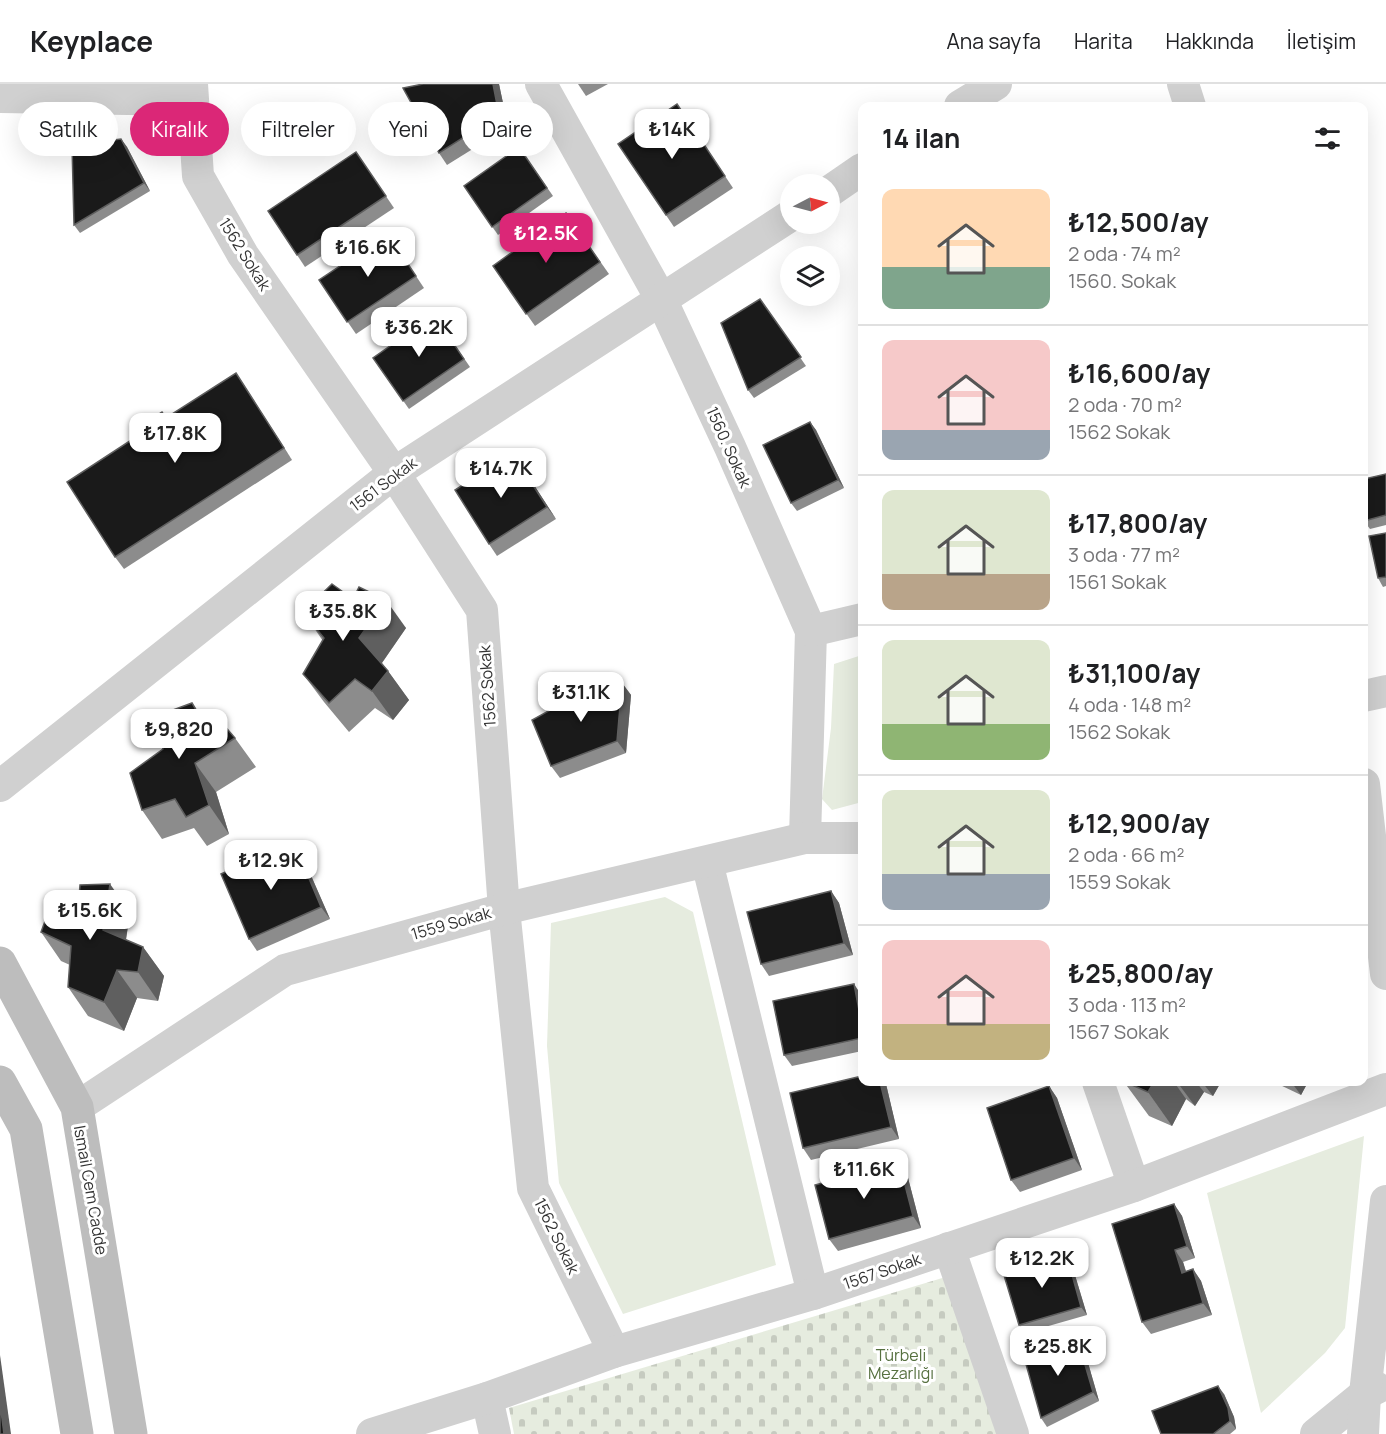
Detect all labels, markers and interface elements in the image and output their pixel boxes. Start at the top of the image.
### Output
text: Keyplace [30,22,153,60]
text: Ana sayfa [947,27,1041,55]
text: Harita [1074,27,1133,55]
text: Hakkında [1166,27,1254,55]
text: İletişim [1287,27,1356,55]
chip: Satılık [18,102,118,156]
chip: Kiralık [130,102,229,156]
chip: Filtreler [241,102,356,156]
chip: Yeni [368,102,449,156]
chip: Daire [461,102,553,156]
pin: ₺14K [636,109,708,160]
text: ₺14K [648,115,696,142]
text: 14 ilan [882,120,960,156]
icon: filters [1311,122,1344,155]
north arrow [780,174,840,234]
map controls [780,174,840,306]
text: ₺12,500/ay [1068,204,1209,240]
street label: 1562 Sokak [214,213,277,295]
pin: ₺12.5K [497,213,595,264]
icon: home [930,213,1002,285]
text: ₺12.5K [514,219,578,246]
pin: ₺16.6K [319,227,417,278]
text: ₺16.6K [335,233,401,260]
text: 2 oda · 74 m² [1068,240,1181,267]
button: layers [780,246,840,306]
text: 1560. Sokak [1068,267,1176,294]
pin: ₺36.2K [370,307,468,358]
text: ₺36.2K [385,313,453,340]
text: ₺16,600/ay [1068,355,1210,391]
icon: home [930,364,1002,436]
text: 2 oda · 70 m² [1068,391,1182,418]
street label: 1560. Sokak [701,403,757,492]
pin: ₺17.8K [126,413,224,464]
text: 1562 Sokak [1068,418,1170,445]
text: ₺17.8K [143,419,207,446]
pin: ₺14.7K [452,448,550,499]
street label: 1561 Sokak [345,451,422,516]
text: ₺14.7K [469,454,533,481]
text: ₺17,800/ay [1068,505,1207,541]
icon: home [930,514,1002,586]
text: 3 oda · 77 m² [1068,541,1180,568]
text: 1561 Sokak [1068,568,1166,595]
pin: ₺35.8K [294,591,392,642]
text: ₺35.8K [309,597,377,624]
street label: 1562 Sokak [473,643,501,728]
text: ₺31,100/ay [1068,655,1200,691]
icon: home [930,664,1002,736]
pin: ₺31.1K [532,672,630,723]
text: ₺31.1K [552,678,610,705]
text: 4 oda · 148 m² [1068,691,1191,718]
pin: ₺9,820 [130,709,228,760]
text: ₺9,820 [145,715,213,742]
text: 1562 Sokak [1068,718,1170,745]
text: ₺12,900/ay [1068,805,1210,841]
icon: home [930,814,1002,886]
pin: ₺12.9K [222,840,320,891]
text: 2 oda · 66 m² [1068,841,1185,868]
text: ₺12.9K [238,846,304,873]
text: 1559 Sokak [1068,868,1170,895]
pin: ₺15.6K [41,890,139,941]
text: ₺15.6K [57,896,123,923]
street label: 1559 Sokak [409,901,494,945]
text: ₺25,800/ay [1068,955,1213,991]
icon: home [930,964,1002,1036]
text: 3 oda · 113 m² [1068,991,1186,1018]
text: 1567 Sokak [1068,1018,1169,1045]
street label: Ismail Cem Cadde [69,1123,113,1257]
pin: ₺11.6K [815,1149,913,1200]
text: ₺11.6K [833,1155,895,1182]
street label: 1562 Sokak [529,1194,585,1279]
pin: ₺12.2K [993,1238,1091,1289]
text: ₺12.2K [1010,1244,1074,1271]
street label: 1567 Sokak [840,1247,925,1295]
pin: ₺25.8K [1009,1326,1107,1377]
text: ₺25.8K [1024,1332,1092,1359]
park label: Türbeli Mezarlığı [868,1344,934,1384]

